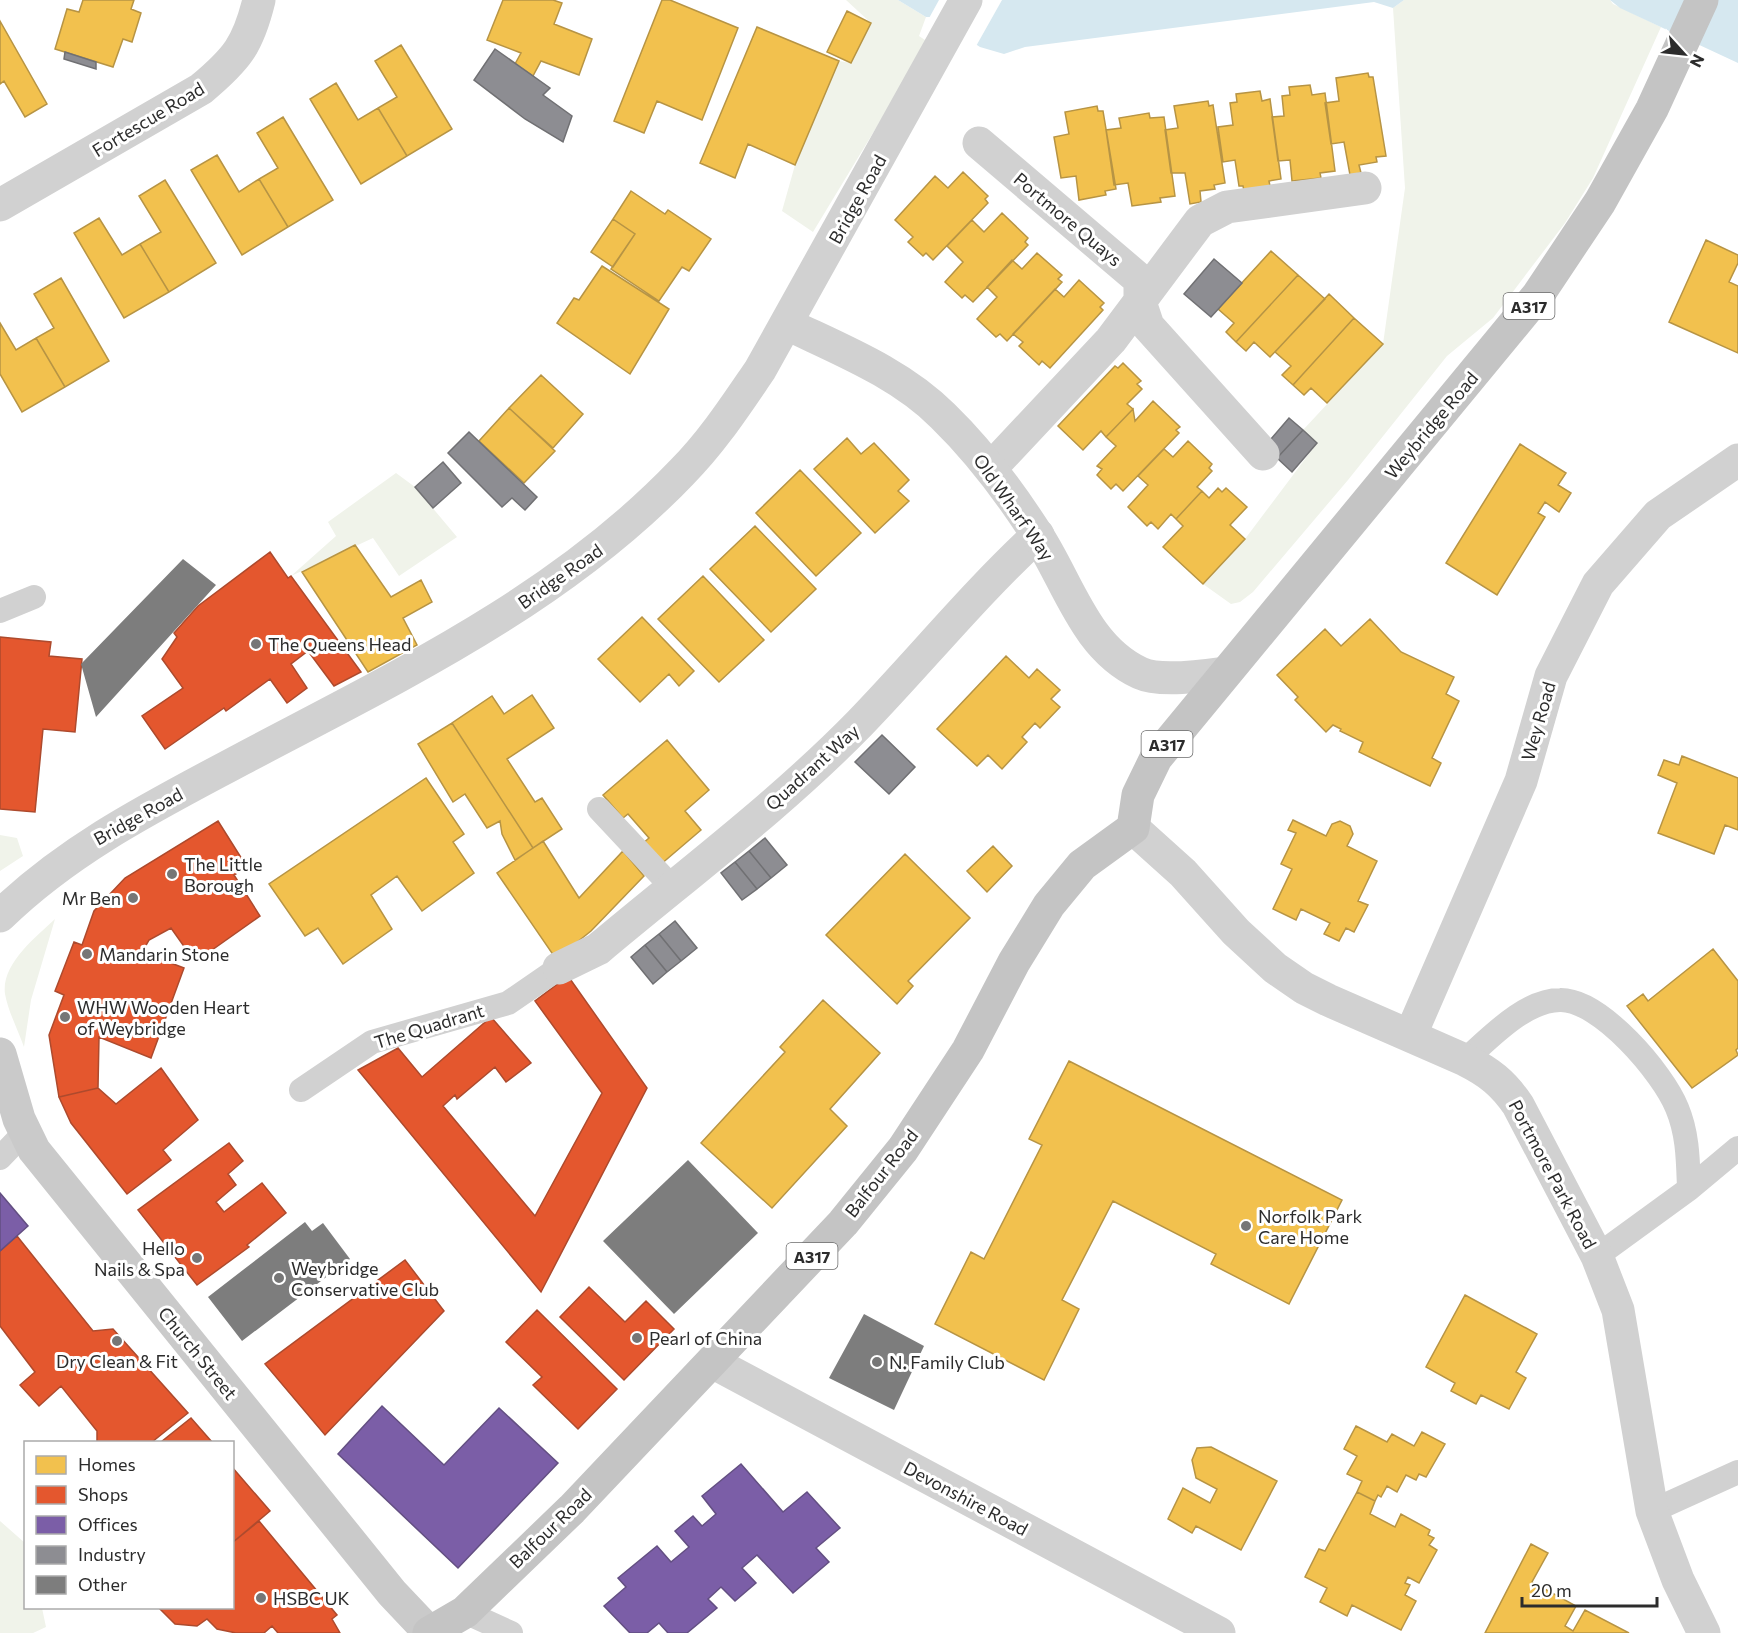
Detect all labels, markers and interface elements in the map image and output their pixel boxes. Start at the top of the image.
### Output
north arrow [1654,24,1714,84]
text: N [1687,51,1709,71]
street label: Fortescue Road [88,77,208,161]
street label: Bridge Road [824,151,890,247]
street label: Portmore Quays [1010,168,1126,270]
road number: A317 [1504,293,1555,319]
street label: Weybridge Road [1380,367,1482,483]
street label: Old Wharf Way [969,450,1059,564]
street label: Bridge Road [513,539,607,613]
place label: The Queens Head [268,633,411,655]
marker: The Queens Head [249,637,263,651]
street label: Wey Road [1516,679,1560,763]
street label: Quadrant Way [761,719,863,815]
road number: A317 [1142,731,1192,757]
street label: Bridge Road [90,783,186,849]
place label: The Little Borough [184,853,263,896]
marker: The Little Borough [165,867,179,881]
place label: Mr Ben [62,887,121,909]
marker: Mr Ben [126,891,140,905]
place label: Mandarin Stone [99,943,229,965]
marker: Mandarin Stone [80,947,94,961]
place label: WHW Wooden Heart of Weybridge [77,996,250,1039]
street label: The Quadrant [372,999,486,1053]
marker: WHW Wooden Heart of Weybridge [58,1010,72,1024]
street label: Portmore Park Road [1504,1096,1602,1252]
street label: Balfour Road [840,1125,922,1221]
place label: Norfolk Park Care Home [1258,1205,1363,1248]
marker: Norfolk Park Care Home [1239,1219,1253,1233]
place label: Hello Nails & Spa [94,1237,185,1280]
road number: A317 [786,1243,838,1269]
marker: Hello Nails & Spa [190,1251,204,1265]
place label: Weybridge Conservative Club [291,1257,439,1300]
marker: Weybridge Conservative Club [272,1271,286,1285]
street label: Church Street [154,1302,242,1404]
place label: Pearl of China [649,1327,762,1349]
marker: Pearl of China [630,1331,644,1345]
marker: Dry Clean & Fit [110,1334,124,1348]
place label: Dry Clean & Fit [56,1350,178,1372]
place label: N. Family Club [889,1351,1005,1373]
marker: N. Family Club [870,1355,884,1369]
legend [24,1441,234,1609]
text: Homes [78,1453,136,1475]
street label: Devonshire Road [900,1456,1032,1540]
text: Shops [78,1483,128,1505]
street label: Balfour Road [504,1483,596,1573]
text: Offices [78,1513,138,1535]
text: Industry [78,1543,146,1565]
scale bar [1522,1570,1657,1608]
text: Other [78,1573,127,1595]
text: 20 m [1531,1579,1572,1601]
place label: HSBC UK [273,1587,350,1609]
marker: HSBC UK [254,1591,268,1605]

